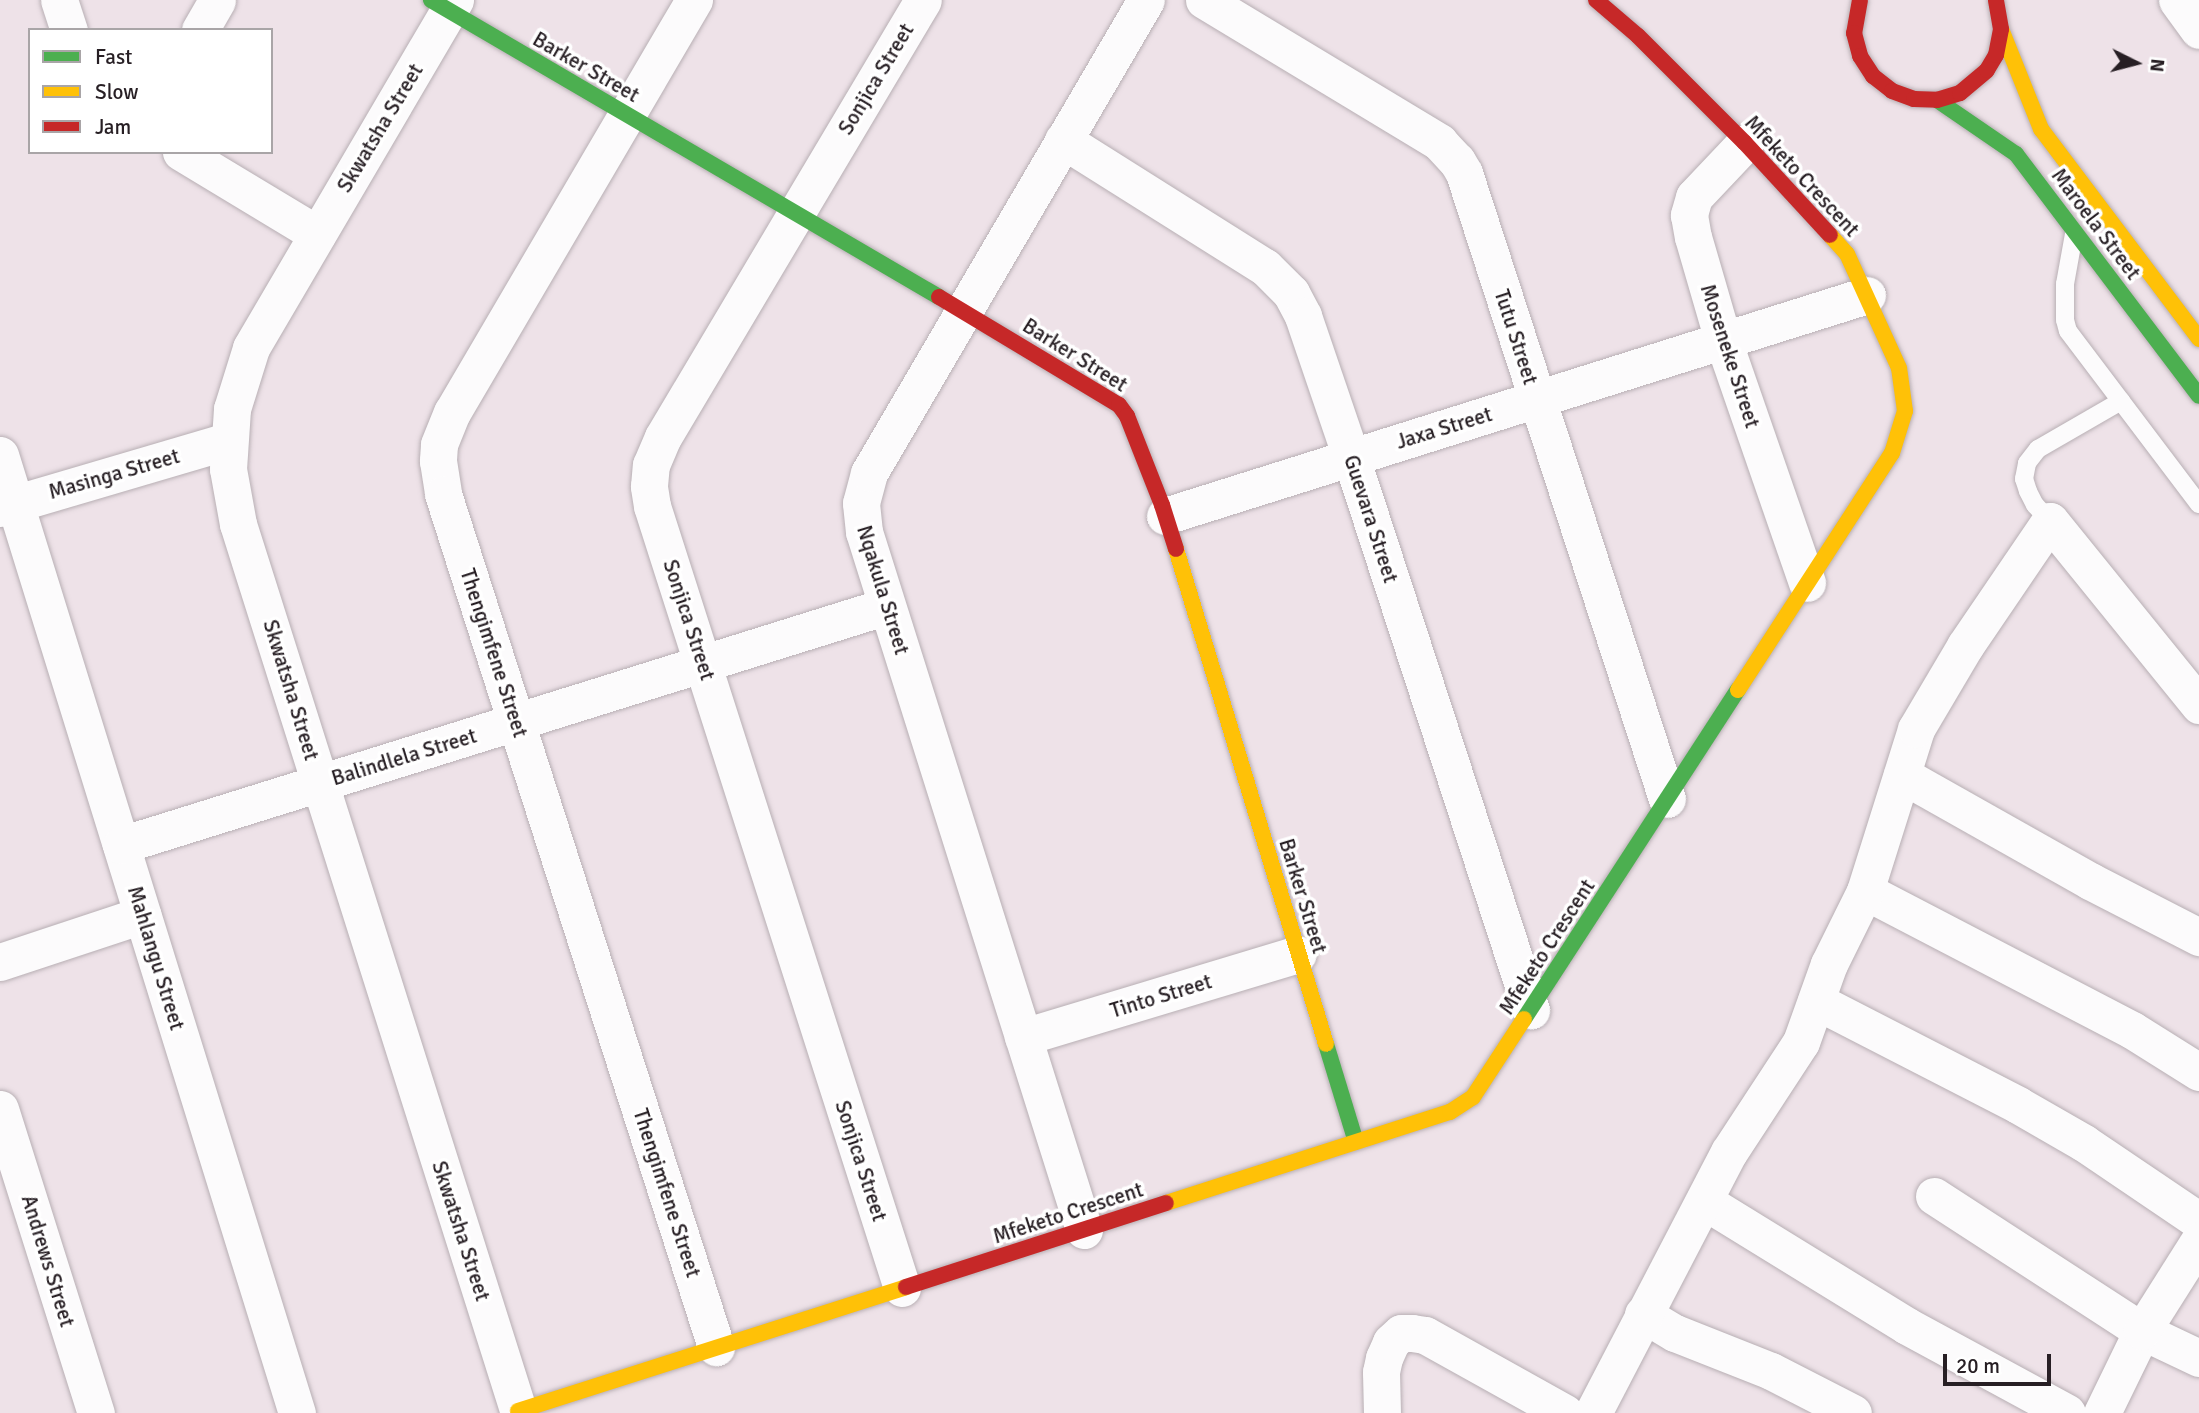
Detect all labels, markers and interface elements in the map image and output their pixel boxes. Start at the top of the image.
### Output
street label: Sonjica Street [833,19,919,139]
street label: Barker Street [528,26,644,108]
legend [28,28,273,154]
north arrow [2101,28,2171,98]
text: Fast [95,44,132,70]
text: N [2144,57,2170,73]
street label: Skwatsha Street [332,59,428,197]
text: Slow [95,79,139,105]
street label: Mfeketo Crescent [1739,110,1865,242]
text: Jam [95,114,131,140]
street label: Maroela Street [2046,163,2146,285]
street label: Moseneke Street [1695,281,1765,431]
street label: Tutu Street [1489,286,1543,388]
street label: Barker Street [1018,313,1132,397]
street label: Jaxa Street [1393,401,1495,455]
street label: Masinga Street [46,443,182,505]
street label: Guevara Street [1338,452,1404,586]
street label: Nqakula Street [851,522,915,658]
street label: Sonjica Street [658,556,720,684]
street label: Thengimfene Street [455,565,533,741]
street label: Skwatsha Street [258,617,324,763]
street label: Balindlela Street [328,723,480,791]
street label: Barker Street [1274,836,1332,956]
street label: Mfeketo Crescent [1494,875,1600,1019]
street label: Mahlangu Street [122,883,190,1033]
street label: Tinto Street [1107,969,1215,1023]
street label: Sonjica Street [830,1097,892,1225]
street label: Thengimfene Street [628,1105,706,1281]
street label: Skwatsha Street [427,1158,495,1304]
street label: Mfeketo Crescent [990,1177,1146,1249]
street label: Andrews Street [16,1192,80,1330]
scale bar [1947,1340,2056,1384]
text: 20 m [1956,1353,2000,1379]

